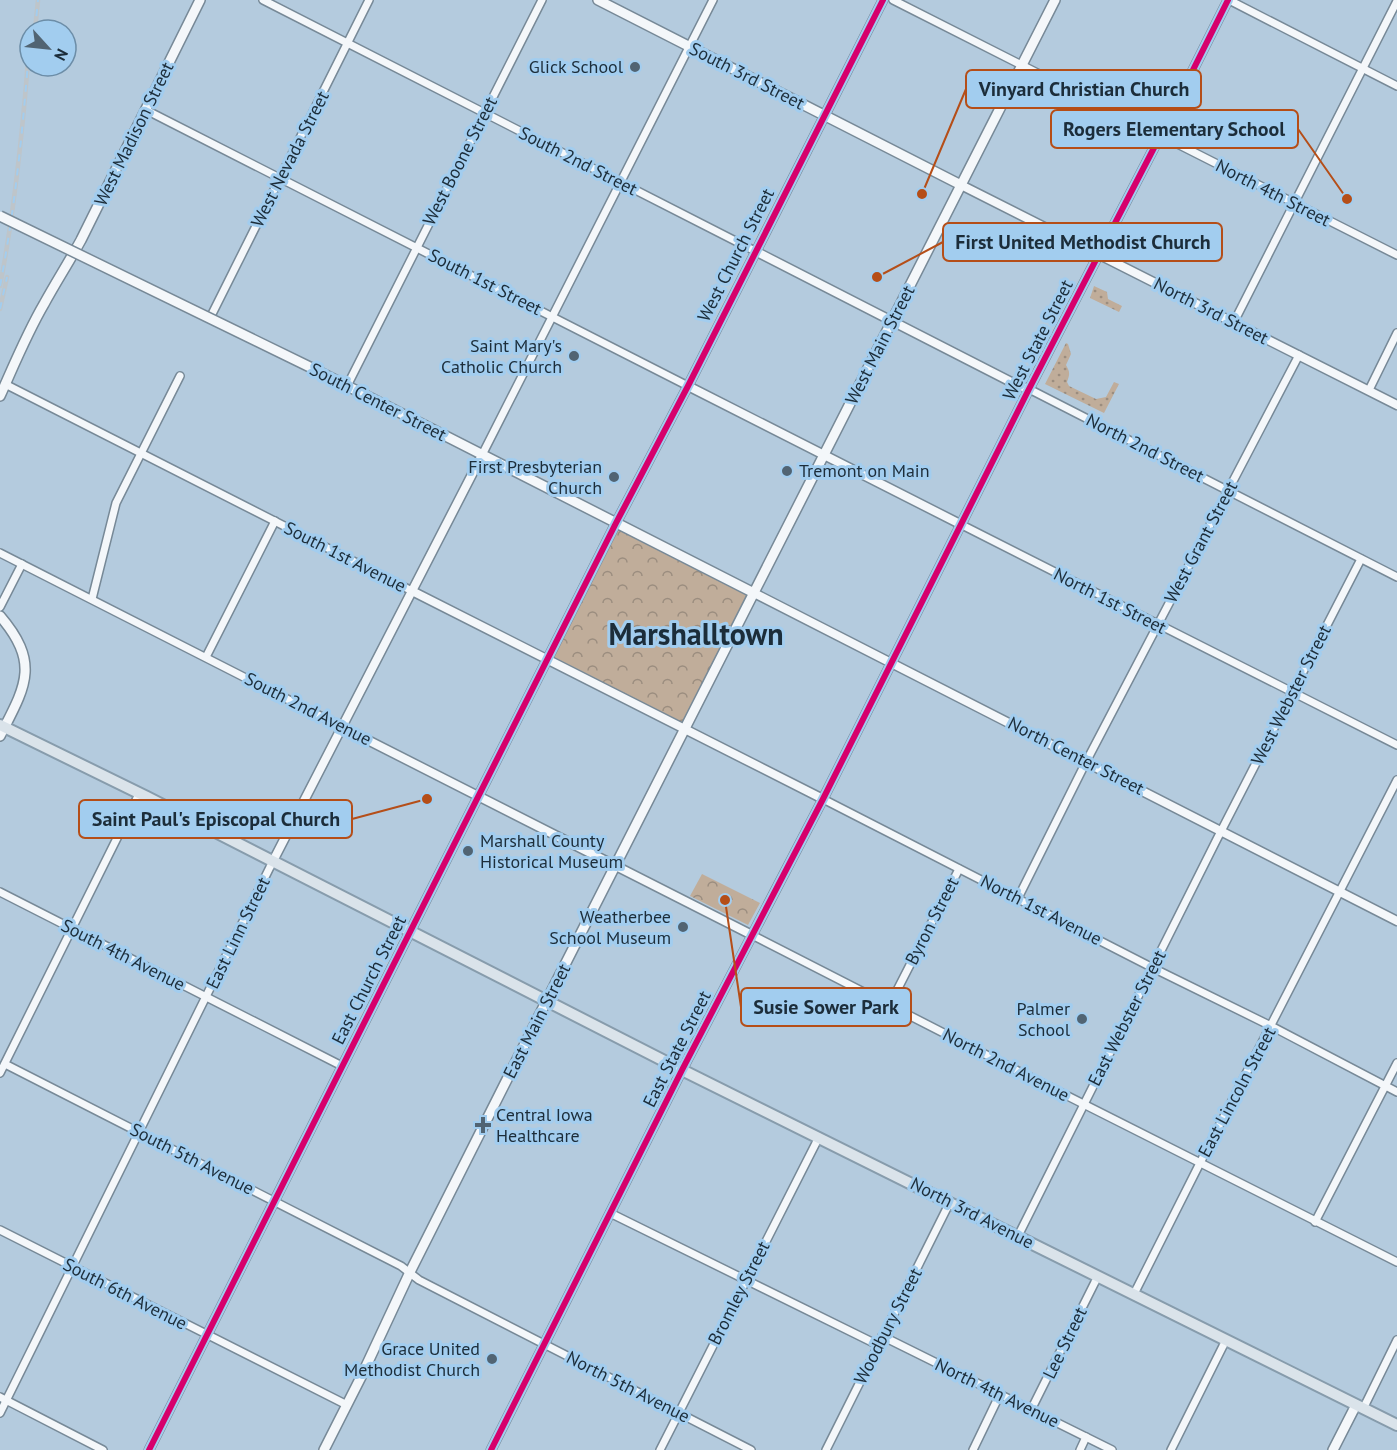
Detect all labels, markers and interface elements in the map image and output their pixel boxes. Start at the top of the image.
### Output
north arrow [18,18,78,78]
street label: South 3rd Street [686,37,809,114]
text: N [50,46,73,64]
place label: Glick School [529,55,624,78]
street label: West Madison Street [89,58,178,210]
marker: Glick School [628,60,642,74]
callout: Vinyard Christian Church [966,70,1201,108]
text: Vinyard Christian Church [978,76,1189,102]
street label: West Nevada Street [245,87,334,231]
street label: West Boone Street [417,93,502,229]
callout: Rogers Elementary School [1051,110,1298,148]
text: Rogers Elementary School [1063,116,1285,142]
street label: South 2nd Street [515,121,641,200]
street label: North 4th Street [1212,154,1334,231]
street label: West Church Street [692,184,779,325]
callout: First United Methodist Church [943,223,1222,261]
text: First United Methodist Church [955,229,1211,255]
street label: South 1st Street [425,243,546,320]
street label: North 3rd Street [1150,272,1272,349]
street label: West State Street [997,276,1078,404]
street label: West Main Street [840,281,919,408]
place label: Saint Mary's Catholic Church [441,334,562,378]
marker: Saint Mary's Catholic Church [567,349,581,363]
street label: South Center Street [306,357,450,446]
street label: North 2nd Street [1082,408,1208,487]
place label: First Presbyterian Church [468,455,602,499]
place label: Tremont on Main [799,459,930,482]
marker: Tremont on Main [780,464,794,478]
marker: First Presbyterian Church [607,470,621,484]
street label: West Grant Street [1159,477,1242,607]
street label: South 1st Avenue [280,516,410,597]
street label: North 1st Street [1050,562,1170,639]
district label: Marshalltown [608,614,784,653]
street label: West Webster Street [1245,621,1336,769]
street label: South 2nd Avenue [241,667,376,750]
street label: North Center Street [1004,711,1148,800]
callout: Saint Paul's Episcopal Church [79,800,352,838]
text: Saint Paul's Episcopal Church [92,806,340,832]
place label: Marshall County Historical Museum [480,829,623,873]
marker: Marshall County Historical Museum [461,844,475,858]
street label: North 1st Avenue [977,869,1106,950]
street label: East Linn Street [201,873,275,993]
street label: Byron Street [900,873,963,968]
place label: Weatherbee School Museum [549,905,671,949]
street label: East Church Street [326,911,411,1048]
street label: South 4th Avenue [57,913,189,996]
marker: Weatherbee School Museum [676,920,690,934]
street label: East Webster Street [1082,946,1171,1089]
street label: East Main Street [498,960,575,1082]
street label: East State Street [637,987,716,1111]
callout: Susie Sower Park [741,988,911,1026]
text: Susie Sower Park [753,994,899,1020]
place label: Palmer School [1017,997,1071,1041]
marker: Palmer School [1075,1012,1089,1026]
street label: North 2nd Avenue [939,1023,1073,1106]
street label: East Lincoln Street [1193,1023,1281,1161]
place label: Central Iowa Healthcare [496,1103,593,1147]
marker: Central Iowa Healthcare [474,1116,492,1134]
street label: South 5th Avenue [126,1117,258,1200]
street label: North 3rd Avenue [907,1172,1038,1253]
street label: Bromley Street [703,1237,775,1349]
street label: South 6th Avenue [59,1252,191,1335]
street label: Woodbury Street [848,1264,927,1388]
street label: Lee Street [1037,1303,1092,1382]
place label: Grace United Methodist Church [344,1337,480,1381]
street label: North 5th Avenue [563,1346,694,1428]
marker: Grace United Methodist Church [485,1352,499,1366]
street label: North 4th Avenue [931,1353,1063,1433]

